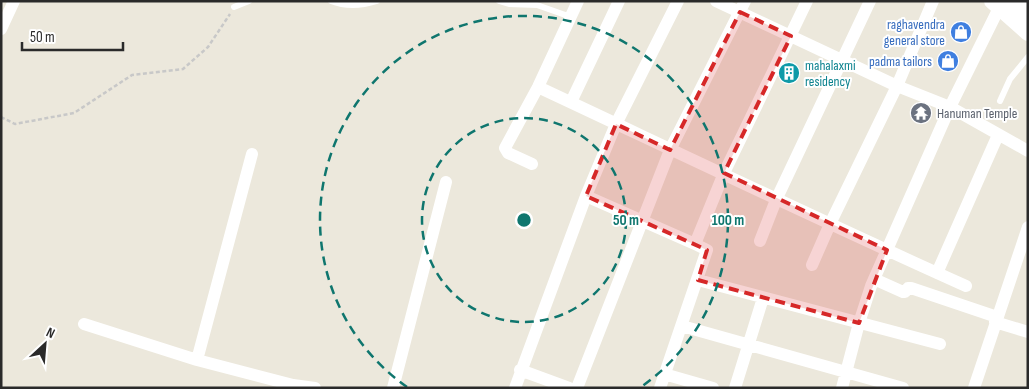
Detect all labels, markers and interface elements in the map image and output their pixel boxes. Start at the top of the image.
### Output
place label: raghavendra general store [884,16,945,49]
scale bar [22,20,124,52]
shop icon: raghavendra general store [949,20,973,44]
text: 50 m [30,28,55,47]
shop icon: padma tailors [936,49,960,73]
place label: padma tailors [869,53,932,70]
place label: mahalaxmi residency [805,57,856,90]
building icon: mahalaxmi residency [777,61,801,85]
temple icon: Hanuman Temple [909,101,933,125]
place label: Hanuman Temple [937,105,1017,122]
centre of rings [515,211,533,229]
text: 50 m [613,211,639,230]
text: 100 m [712,211,744,230]
north arrow [20,319,70,369]
text: N [43,323,58,342]

